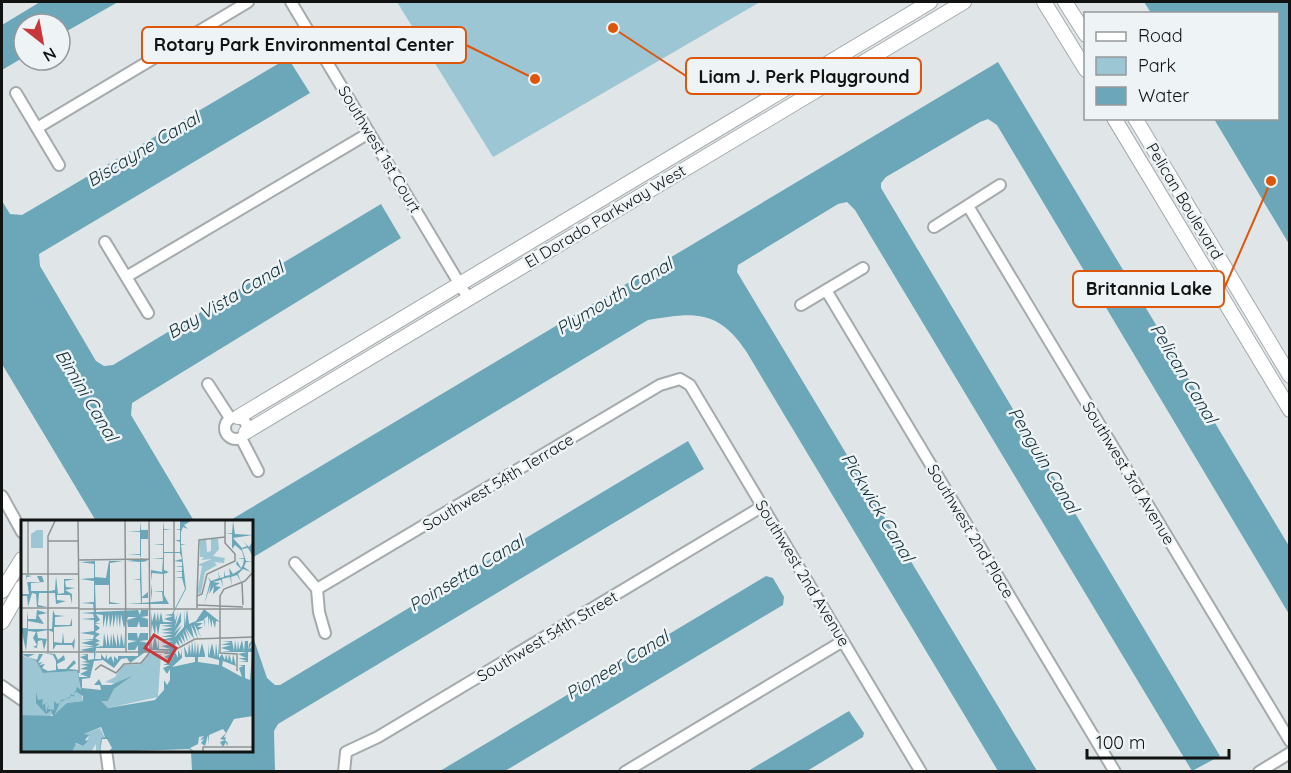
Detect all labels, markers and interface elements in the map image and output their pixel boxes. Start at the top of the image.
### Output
north arrow [12,12,72,72]
legend [1084,12,1279,120]
text: Road [1138,24,1183,47]
callout: Rotary Park Environmental Center [142,27,466,63]
text: Rotary Park Environmental Center [154,33,454,56]
text: N [40,43,60,66]
text: Park [1138,54,1176,77]
callout: Liam J. Perk Playground [686,58,921,94]
text: Liam J. Perk Playground [698,65,910,88]
street label: Southwest 1st Court [334,82,426,216]
text: Water [1138,84,1189,107]
water label: Biscayne Canal [82,105,205,192]
street label: Pelican Boulevard [1142,139,1228,263]
street label: El Dorado Parkway West [521,160,689,272]
water label: Plymouth Canal [552,251,678,340]
water label: Bay Vista Canal [162,255,289,344]
callout: Britannia Lake [1073,271,1224,307]
text: Britannia Lake [1086,277,1212,300]
water label: Pelican Canal [1145,319,1224,429]
water label: Bimini Canal [51,345,124,447]
street label: Southwest 3rd Avenue [1078,398,1180,548]
water label: Penguin Canal [1003,403,1086,519]
street label: Southwest 54th Terrace [419,429,577,535]
water label: Pickwick Canal [836,448,920,567]
street label: Southwest 2nd Place [923,460,1019,602]
street label: Southwest 2nd Avenue [751,496,855,650]
inset map [21,520,254,752]
water label: Poinsetta Canal [404,529,529,616]
street label: Southwest 54th Street [473,586,621,686]
water label: Pioneer Canal [561,624,674,705]
scale bar [1087,722,1230,760]
text: 100 m [1096,731,1145,754]

